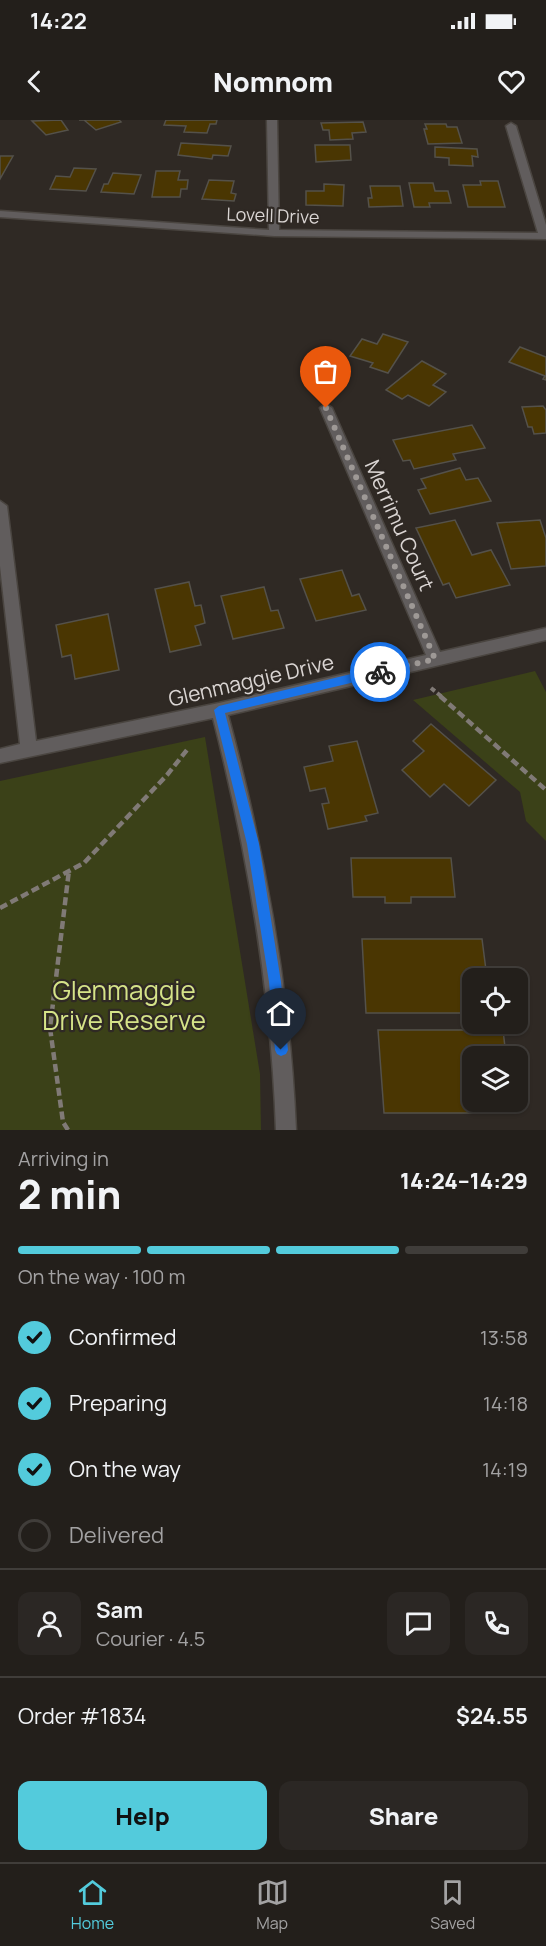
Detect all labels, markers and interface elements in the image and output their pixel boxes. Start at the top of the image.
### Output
text: 14:22 [30,6,87,36]
text: Nomnom [213,63,333,100]
icon: back [18,65,51,98]
icon: heart [495,65,528,98]
street label: Lovell Drive [226,201,320,229]
pin [300,346,351,408]
icon: bag [309,355,342,388]
street label: Merrimu Court [359,455,441,595]
courier [350,642,410,702]
street label: Glenmaggie Drive [166,647,336,713]
icon: bike [364,656,397,689]
map controls [462,968,528,1112]
button: locate [462,968,528,1034]
park label: Glenmaggie Drive Reserve [42,972,206,1038]
pin [255,988,306,1050]
icon: home [264,997,297,1030]
button: layers [462,1046,528,1112]
text: Arriving in [18,1145,109,1172]
text: 14:24–14:29 [400,1166,528,1196]
text: 2 min [18,1167,121,1221]
text: On the way · 100 m [18,1263,185,1290]
icon: check [18,1321,51,1354]
text: Confirmed [69,1322,177,1352]
text: 13:58 [480,1324,528,1351]
icon: check [18,1387,51,1420]
text: Preparing [69,1388,167,1418]
text: 14:18 [483,1390,528,1417]
icon: check [18,1453,51,1486]
text: On the way [69,1454,181,1484]
text: 14:19 [482,1456,528,1483]
text: Delivered [69,1520,164,1550]
button: person [18,1592,81,1655]
button: chat [387,1592,450,1655]
button: phone [465,1592,528,1655]
text: Sam [96,1595,143,1625]
text: Courier · 4.5 [96,1625,205,1652]
text: Order #1834 [18,1701,147,1731]
text: $24.55 [456,1701,528,1731]
button: Help [18,1781,267,1850]
button: Share [279,1781,528,1850]
tab: Home [71,1876,114,1934]
tab: Map [256,1876,289,1934]
tab: Saved [430,1876,475,1934]

